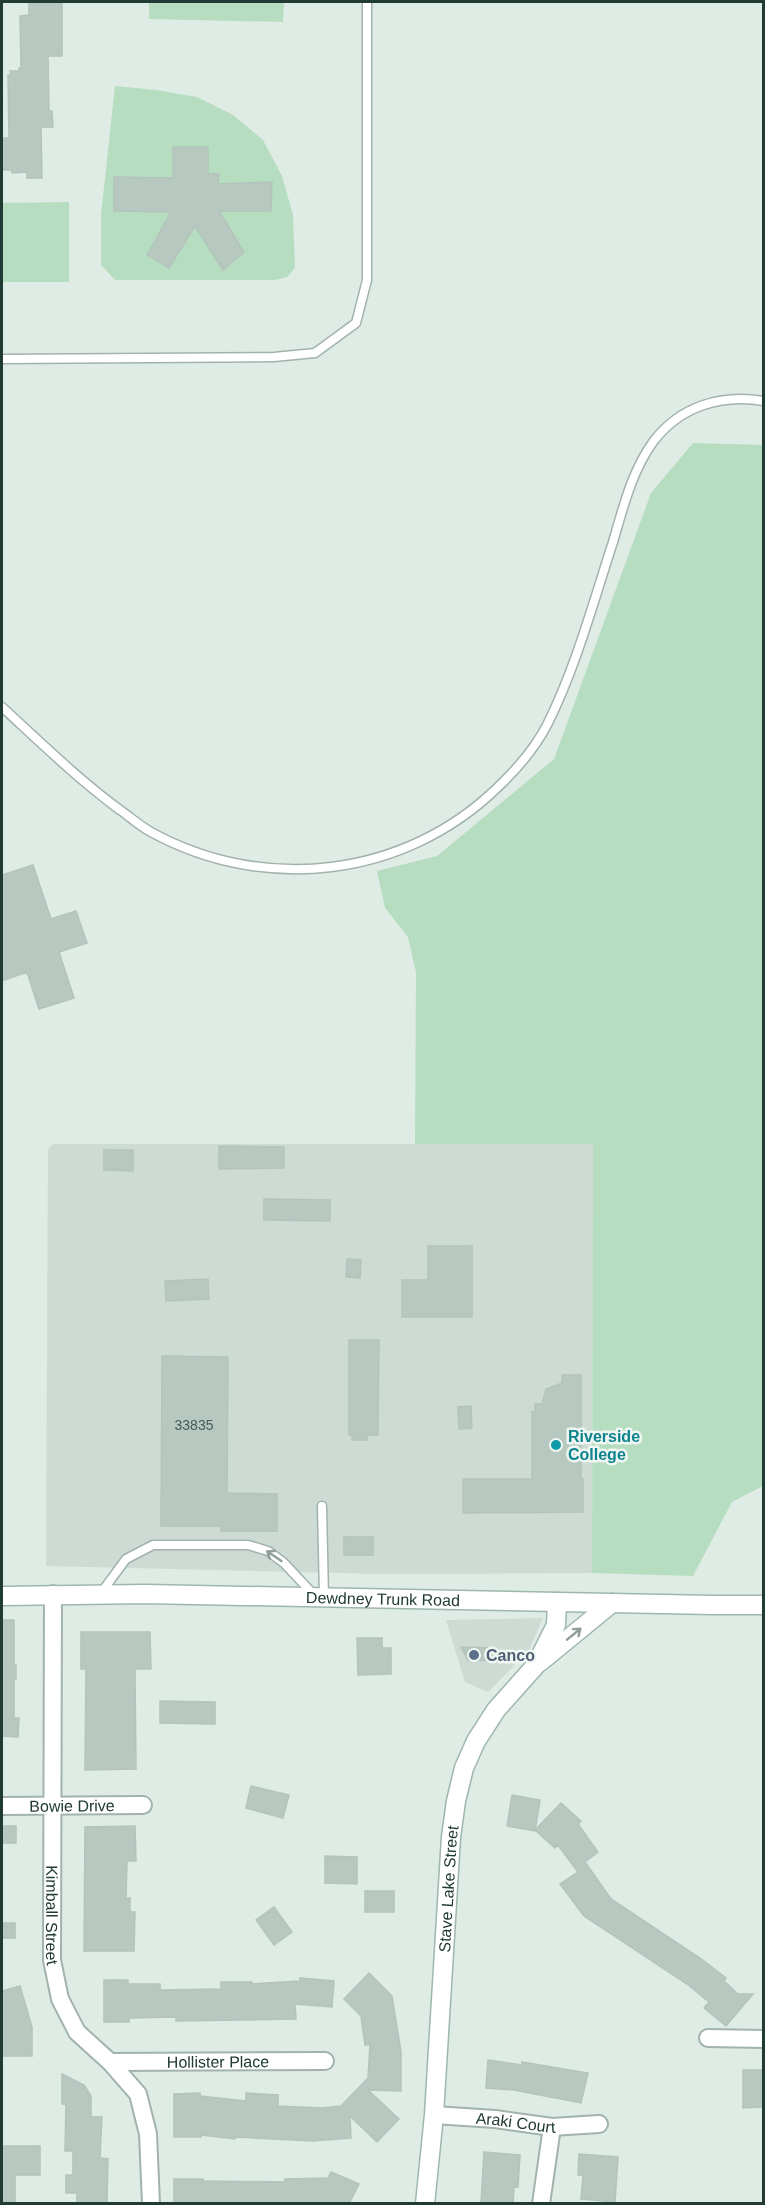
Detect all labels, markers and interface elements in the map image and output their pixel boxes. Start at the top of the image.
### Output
house number: 33835 [175,1417,214,1433]
place label: Riverside College [568,1428,640,1463]
marker: Riverside College [549,1438,563,1452]
one-way arrow [266,1550,282,1562]
street label: Dewdney Trunk Road [306,1589,460,1609]
one-way arrow [566,1628,582,1641]
place label: Canco [486,1647,535,1664]
marker: Canco [467,1648,481,1662]
street label: Bowie Drive [29,1797,115,1815]
street label: Stave Lake Street [436,1824,462,1953]
street label: Kimball Street [43,1865,61,1967]
street label: Hollister Place [167,2053,269,2071]
street label: Araki Court [475,2110,556,2136]

